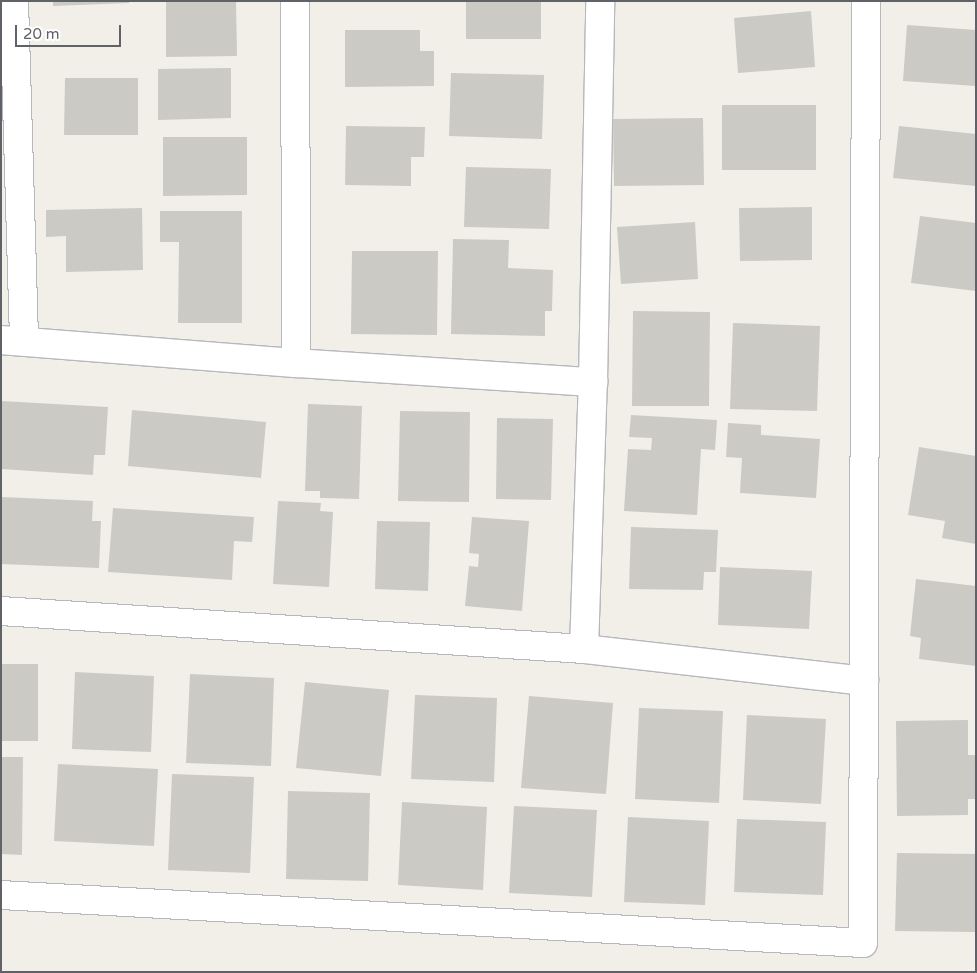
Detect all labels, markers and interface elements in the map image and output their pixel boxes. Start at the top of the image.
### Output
scale bar [18,15,124,47]
text: 20 m [23,25,60,43]

